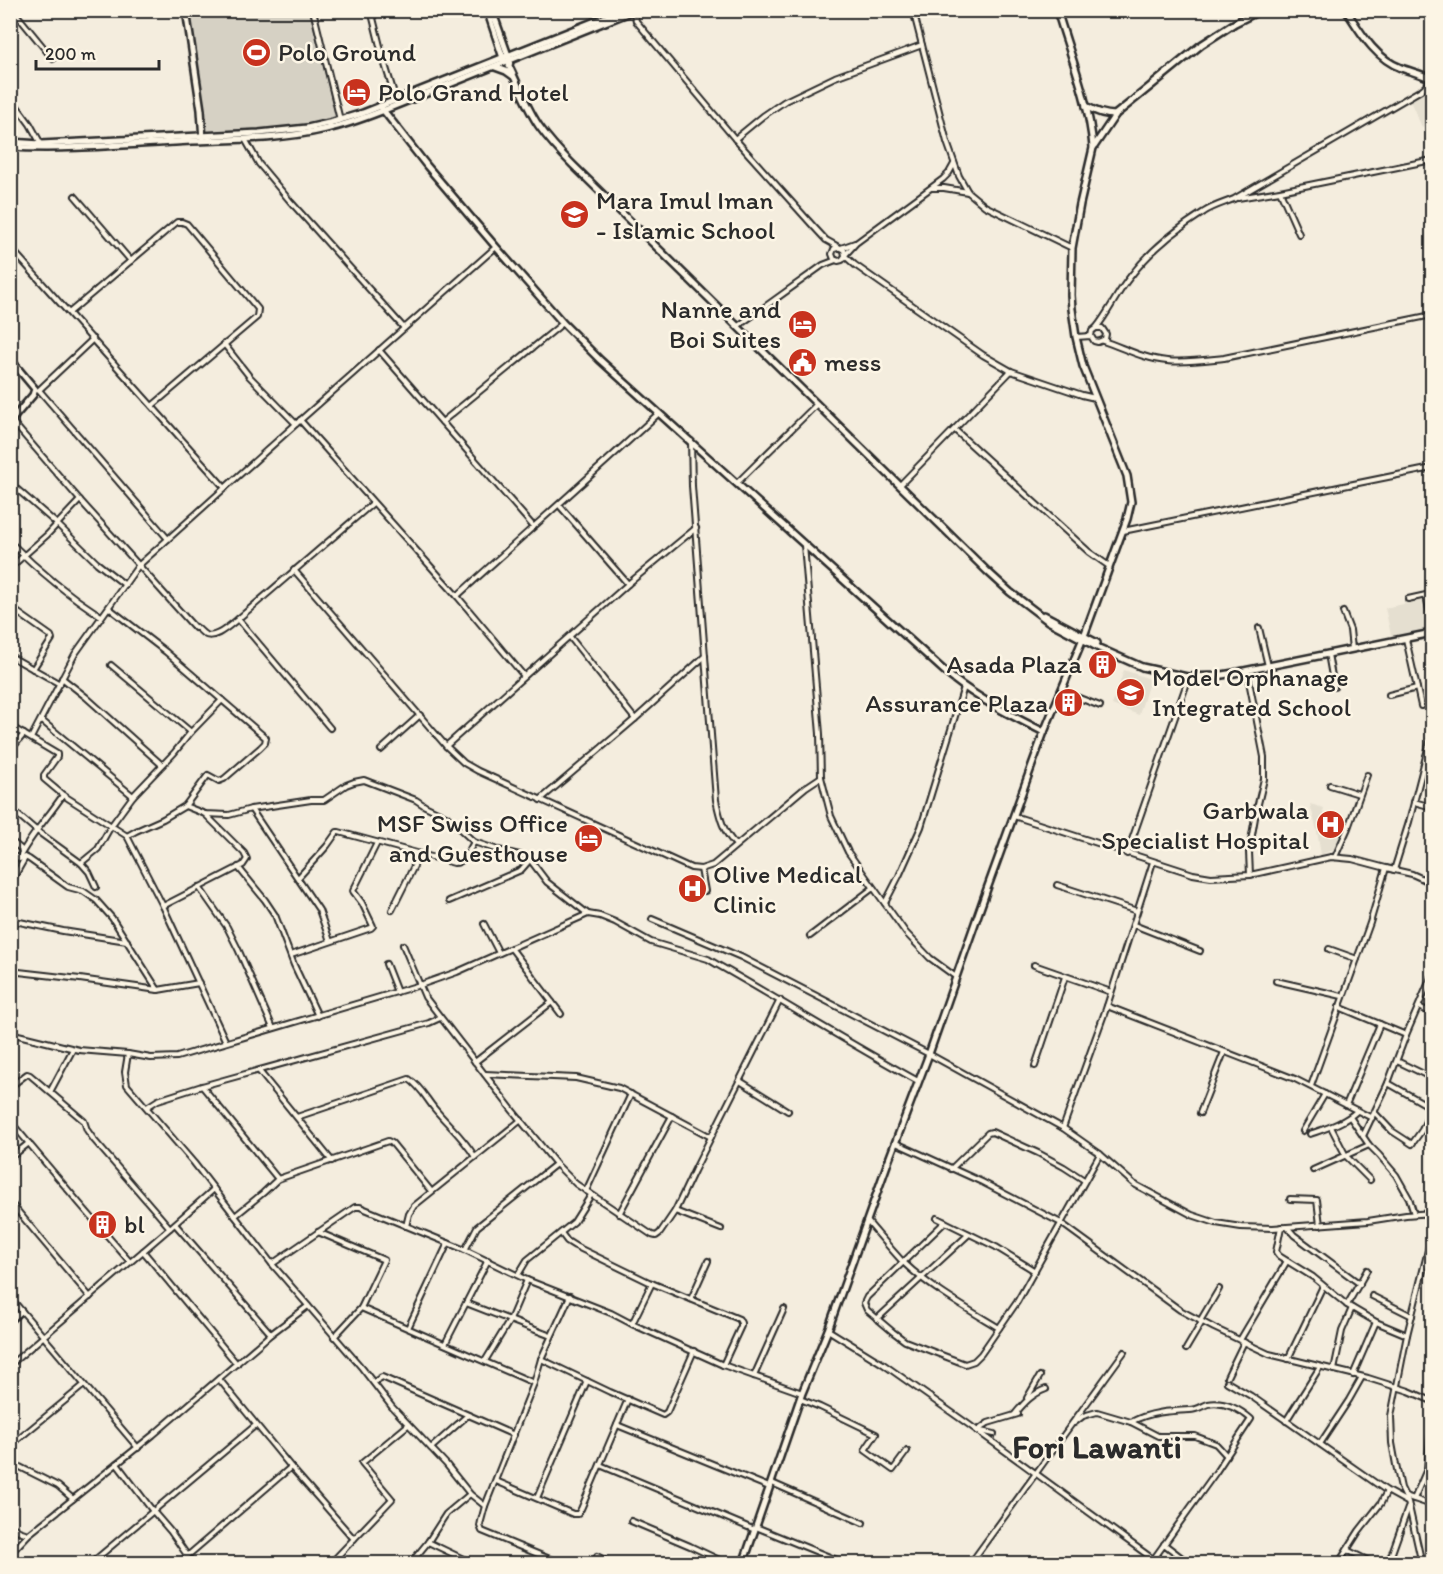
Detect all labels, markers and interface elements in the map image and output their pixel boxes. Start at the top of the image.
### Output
scale bar [36,33,159,71]
sports icon: Polo Ground [241,36,273,68]
place label: Polo Ground [278,36,417,68]
text: 200 m [45,43,96,65]
hotel icon: Polo Grand Hotel [341,76,373,108]
place label: Polo Grand Hotel [378,76,569,108]
place label: Mara Imul Iman - Islamic School [596,184,775,246]
school or university icon: Mara Imul Iman - Islamic School [559,199,591,231]
place label: Nanne and Boi Suites [661,293,782,355]
hotel icon: Nanne and Boi Suites [786,308,818,340]
public building icon: mess [787,346,819,378]
place label: mess [824,346,882,378]
place label: Asada Plaza [946,648,1082,680]
building icon: Asada Plaza [1087,648,1119,680]
place label: Model Orphanage Integrated School [1152,661,1351,723]
school or university icon: Model Orphanage Integrated School [1115,676,1147,708]
place label: Assurance Plaza [865,687,1048,719]
building icon: Assurance Plaza [1053,687,1085,719]
place label: Garbwala Specialist Hospital [1101,794,1309,856]
place label: MSF Swiss Office and Guesthouse [377,807,568,869]
hospital icon: Garbwala Specialist Hospital [1314,809,1346,841]
hotel icon: MSF Swiss Office and Guesthouse [573,822,605,854]
place label: Olive Medical Clinic [713,858,862,920]
hospital icon: Olive Medical Clinic [676,873,708,905]
building icon: bl [87,1208,119,1240]
place label: bl [124,1208,145,1240]
district label: Fori Lawanti [1012,1428,1182,1466]

